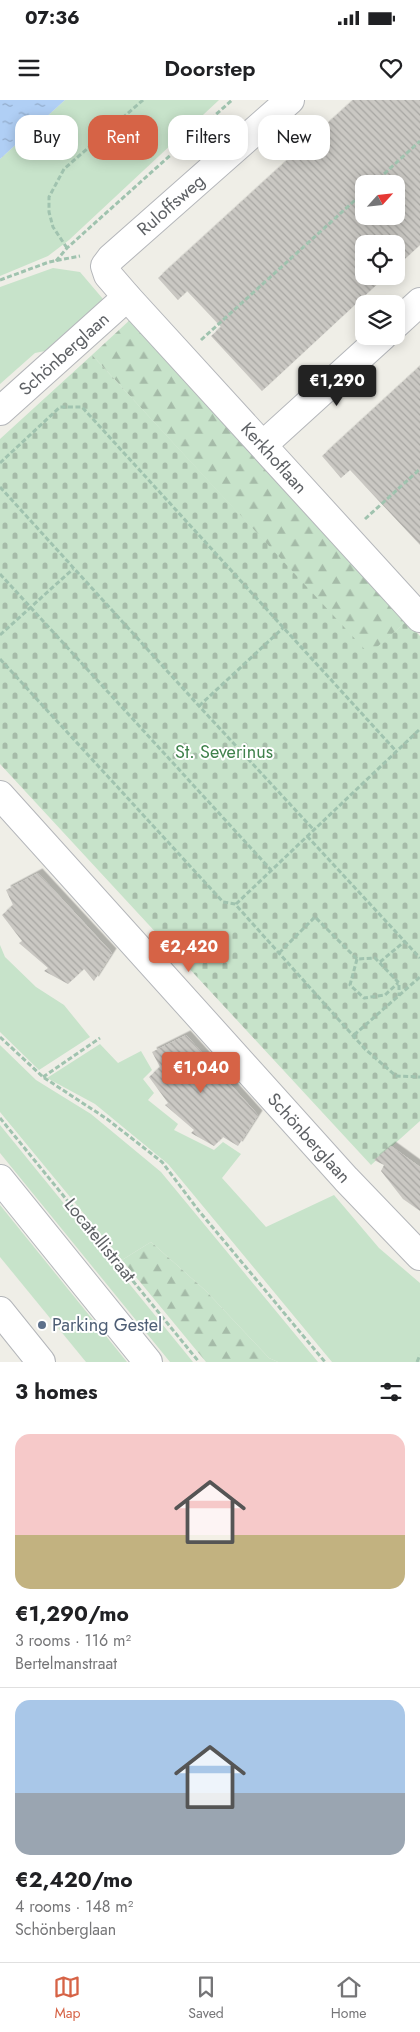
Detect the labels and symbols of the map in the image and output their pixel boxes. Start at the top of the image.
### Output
street label: Ruloffsweg [131,168,211,242]
north arrow [355,175,405,225]
street label: Schönberglaan [13,306,115,402]
pin: €1,290 [296,364,378,407]
street label: Kerkhoflaan [235,416,313,500]
park label: St. Severinus [175,739,273,765]
pin: €2,420 [148,930,230,973]
pin: €1,040 [160,1052,242,1094]
street label: Schönberglaan [261,1087,357,1189]
street label: Locatellistraat [58,1193,142,1288]
place label: Parking Gestel [52,1312,162,1338]
marker: Parking Gestel [36,1319,48,1331]

